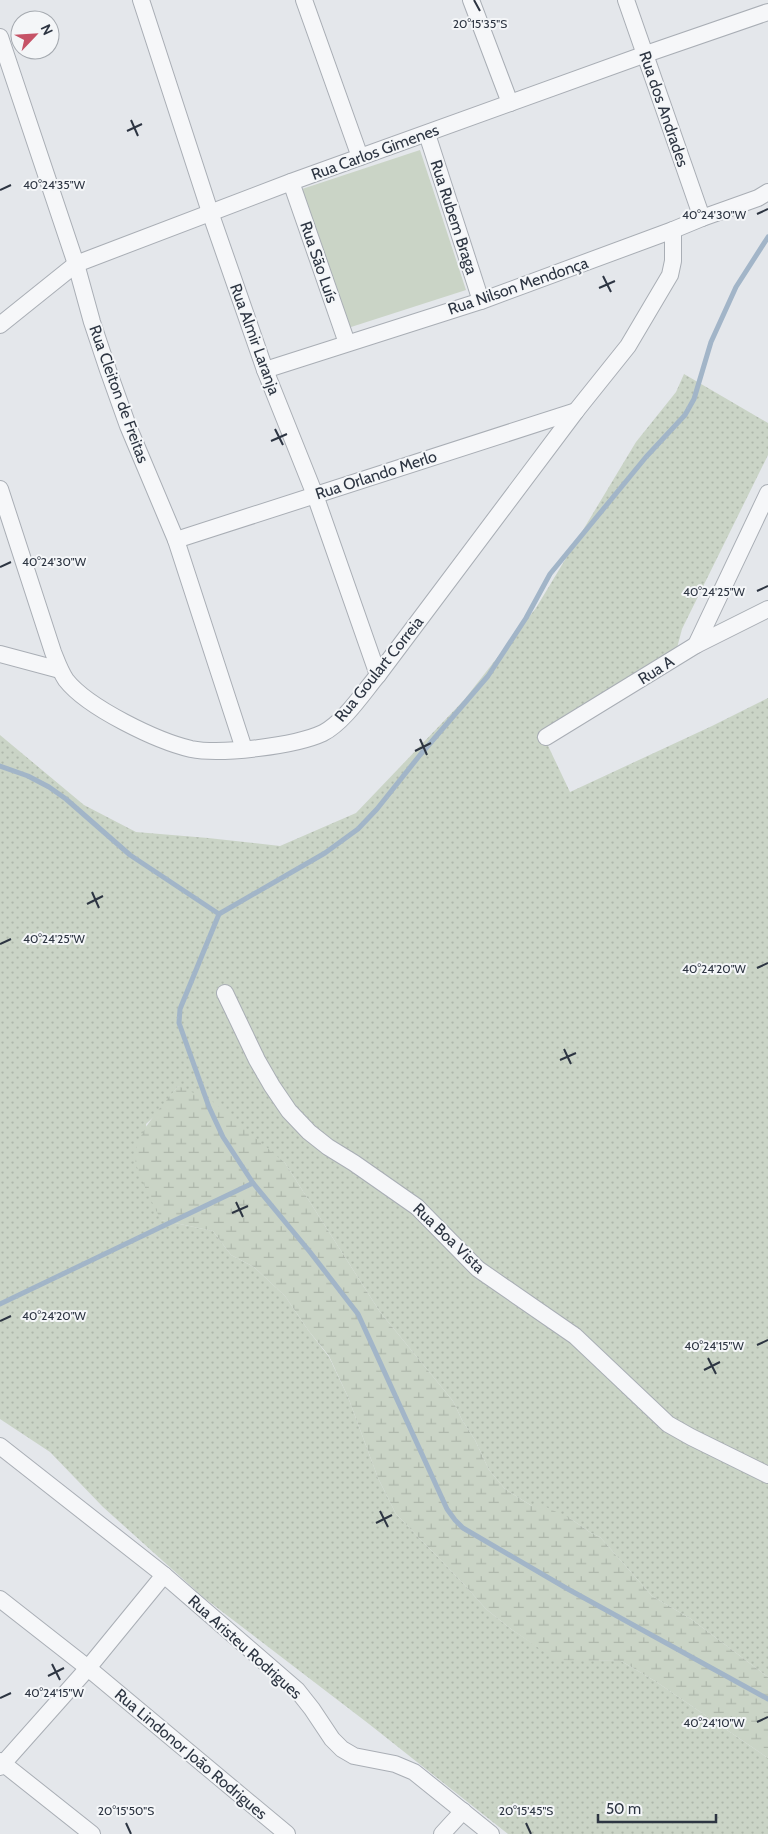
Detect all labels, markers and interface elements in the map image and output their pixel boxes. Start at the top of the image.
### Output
north arrow [10,10,60,60]
text: 20°15'35"S [453,16,507,31]
text: N [37,21,57,38]
street label: Rua dos Andrades [635,49,693,170]
street label: Rua Carlos Gimenes [309,120,442,184]
street label: Rua Rubem Braga [427,157,482,277]
text: 40°24'35"W [23,177,86,192]
text: 40°24'30"W [682,207,747,222]
street label: Rua São Luís [296,219,342,306]
street label: Rua Nilson Mendonça [445,253,591,319]
street label: Rua Almir Laranja [226,281,284,398]
street label: Rua Cleiton de Freitas [85,322,153,466]
street label: Rua Orlando Merlo [313,446,439,504]
text: 40°24'30"W [22,554,87,569]
text: 40°24'25"W [683,584,746,599]
street label: Rua Goulart Correia [331,612,428,726]
street label: Rua A [634,652,678,688]
text: 40°24'25"W [23,931,86,946]
text: 40°24'20"W [682,961,747,976]
street label: Rua Boa Vista [409,1199,489,1277]
text: 40°24'20"W [22,1308,87,1323]
text: 40°24'15"W [684,1338,744,1353]
street label: Rua Aristeu Rodrigues [184,1591,306,1703]
text: 40°24'15"W [24,1685,84,1700]
street label: Rua Lindonor João Rodrigues [111,1685,271,1824]
text: 40°24'10"W [683,1715,745,1730]
scale bar [598,1792,716,1824]
text: 50 m [606,1800,641,1818]
text: 20°15'50"S [98,1803,154,1818]
text: 20°15'45"S [499,1803,553,1818]

